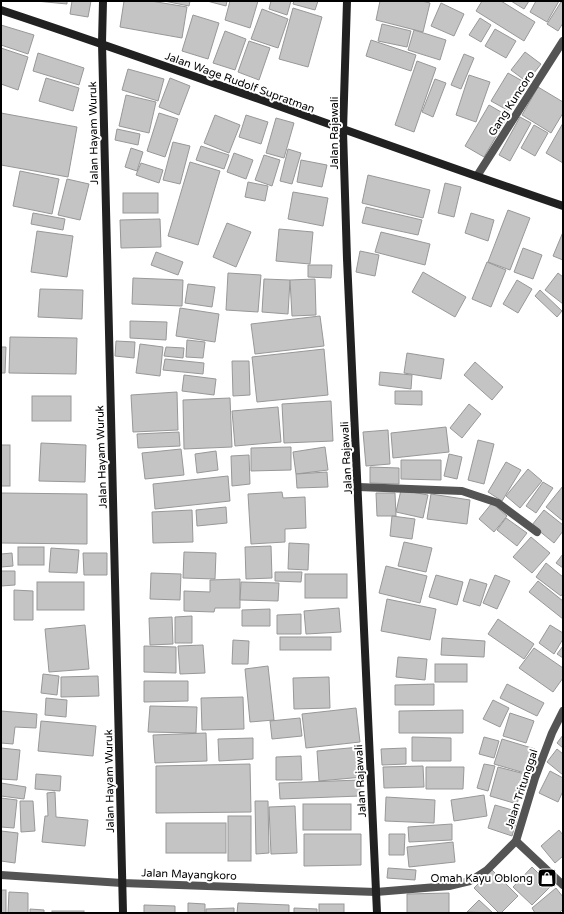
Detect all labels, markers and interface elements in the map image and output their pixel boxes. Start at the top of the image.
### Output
street label: Jalan Wage Rudolf Supratman [163,49,316,116]
street label: Gang Kuncoro [486,68,537,138]
street label: Jalan Hayam Wuruk [86,81,101,185]
street label: Jalan Rajawali [328,97,341,170]
street label: Jalan Hayam Wuruk [93,405,110,509]
street label: Jalan Rajawali [338,421,355,495]
street label: Jalan Hayam Wuruk [102,729,117,833]
street label: Jalan Rajawali [352,744,369,818]
street label: Jalan Tritunggal [502,748,541,831]
street label: Jalan Mayangkoro [141,866,237,883]
shop icon: Omah Kayu Oblong [536,867,558,889]
place label: Omah Kayu Oblong [431,872,533,885]

